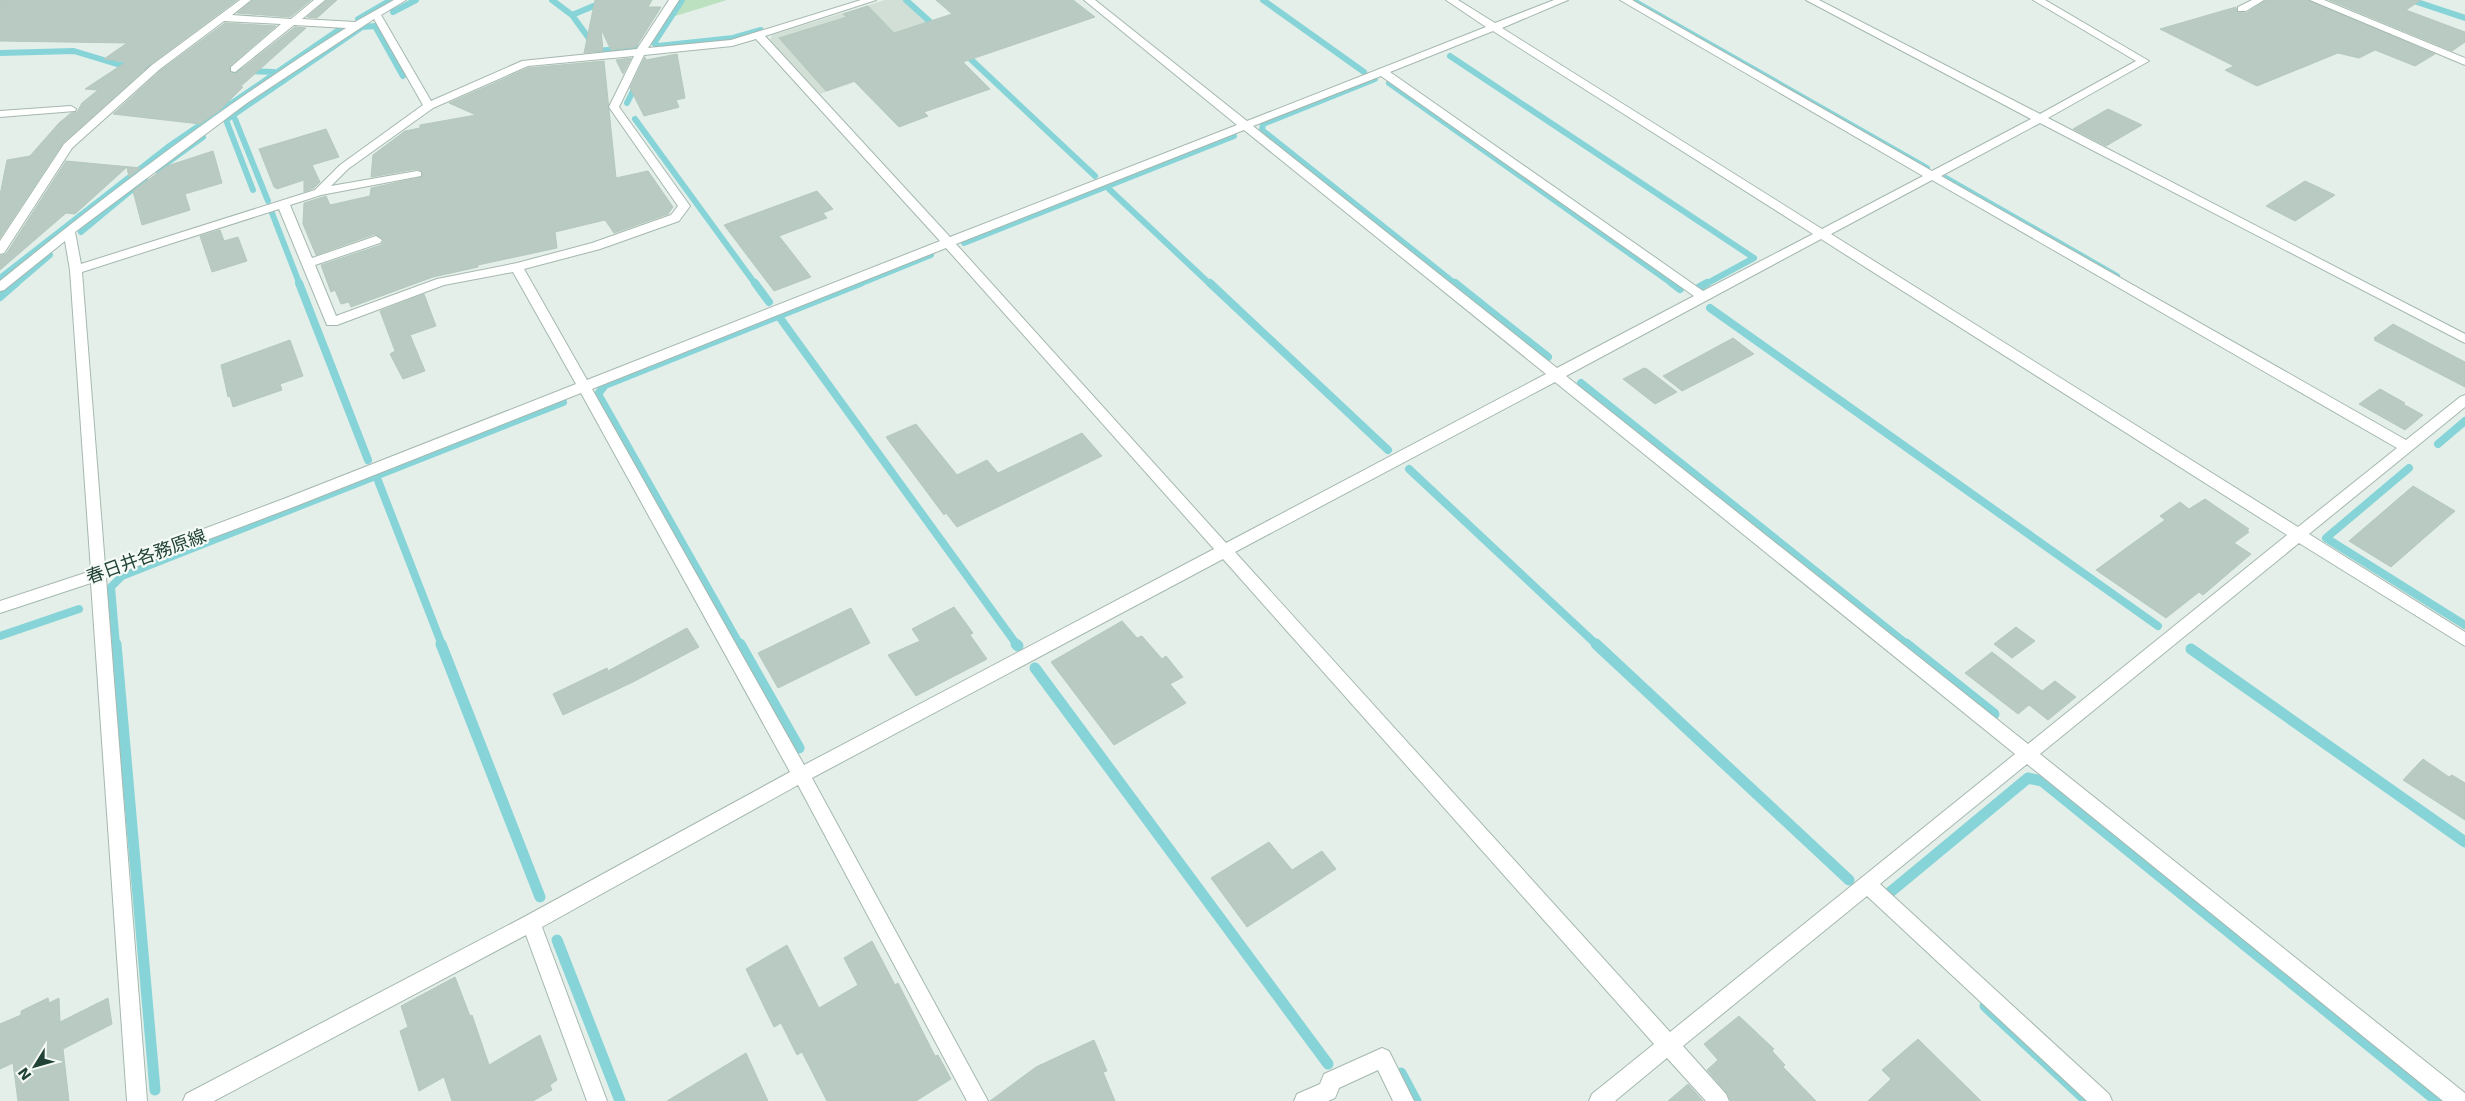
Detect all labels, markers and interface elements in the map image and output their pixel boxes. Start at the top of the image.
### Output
street label: 春日井各務原線 [83,525,209,587]
north arrow [10,1041,60,1091]
text: N [15,1064,35,1083]

